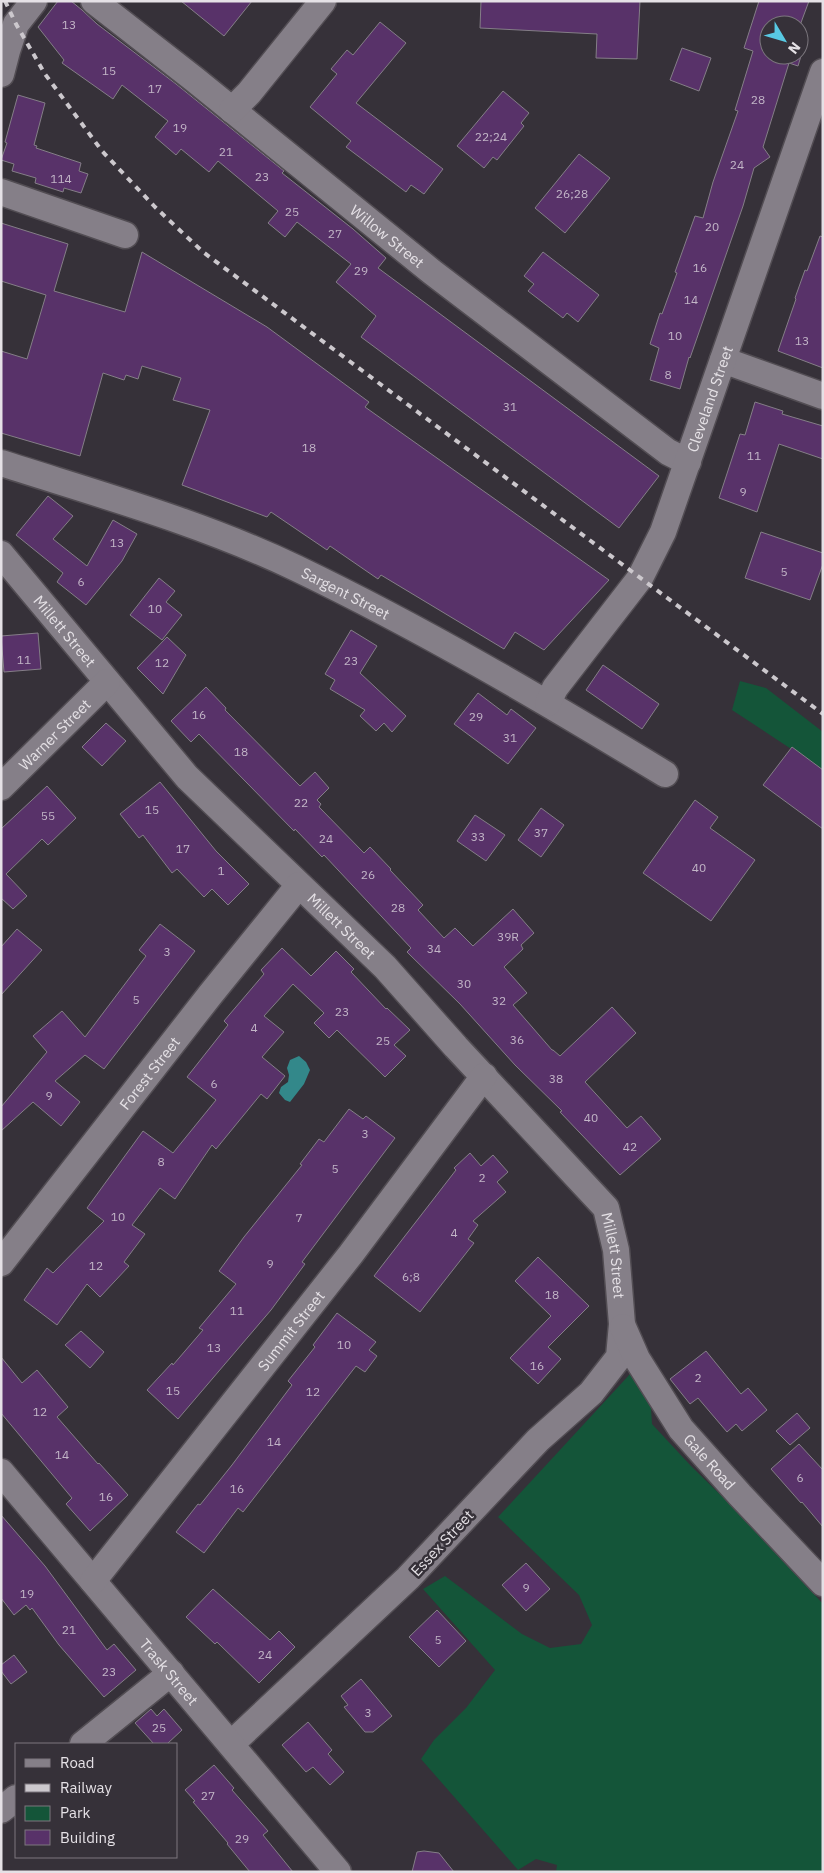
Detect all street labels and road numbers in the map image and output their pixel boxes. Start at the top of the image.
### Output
street label: Willow Street [347,200,428,272]
street label: Cleveland Street [682,343,737,454]
street label: Sargent Street [298,563,393,623]
street label: Millett Street [30,591,100,670]
street label: Warner Street [14,694,94,774]
street label: Millett Street [304,888,380,963]
street label: Forest Street [115,1033,184,1113]
street label: Millett Street [598,1210,629,1299]
street label: Summit Street [253,1287,328,1375]
street label: Gale Road [680,1429,740,1493]
street label: Essex Street [407,1506,477,1580]
street label: Trask Street [136,1634,203,1709]

